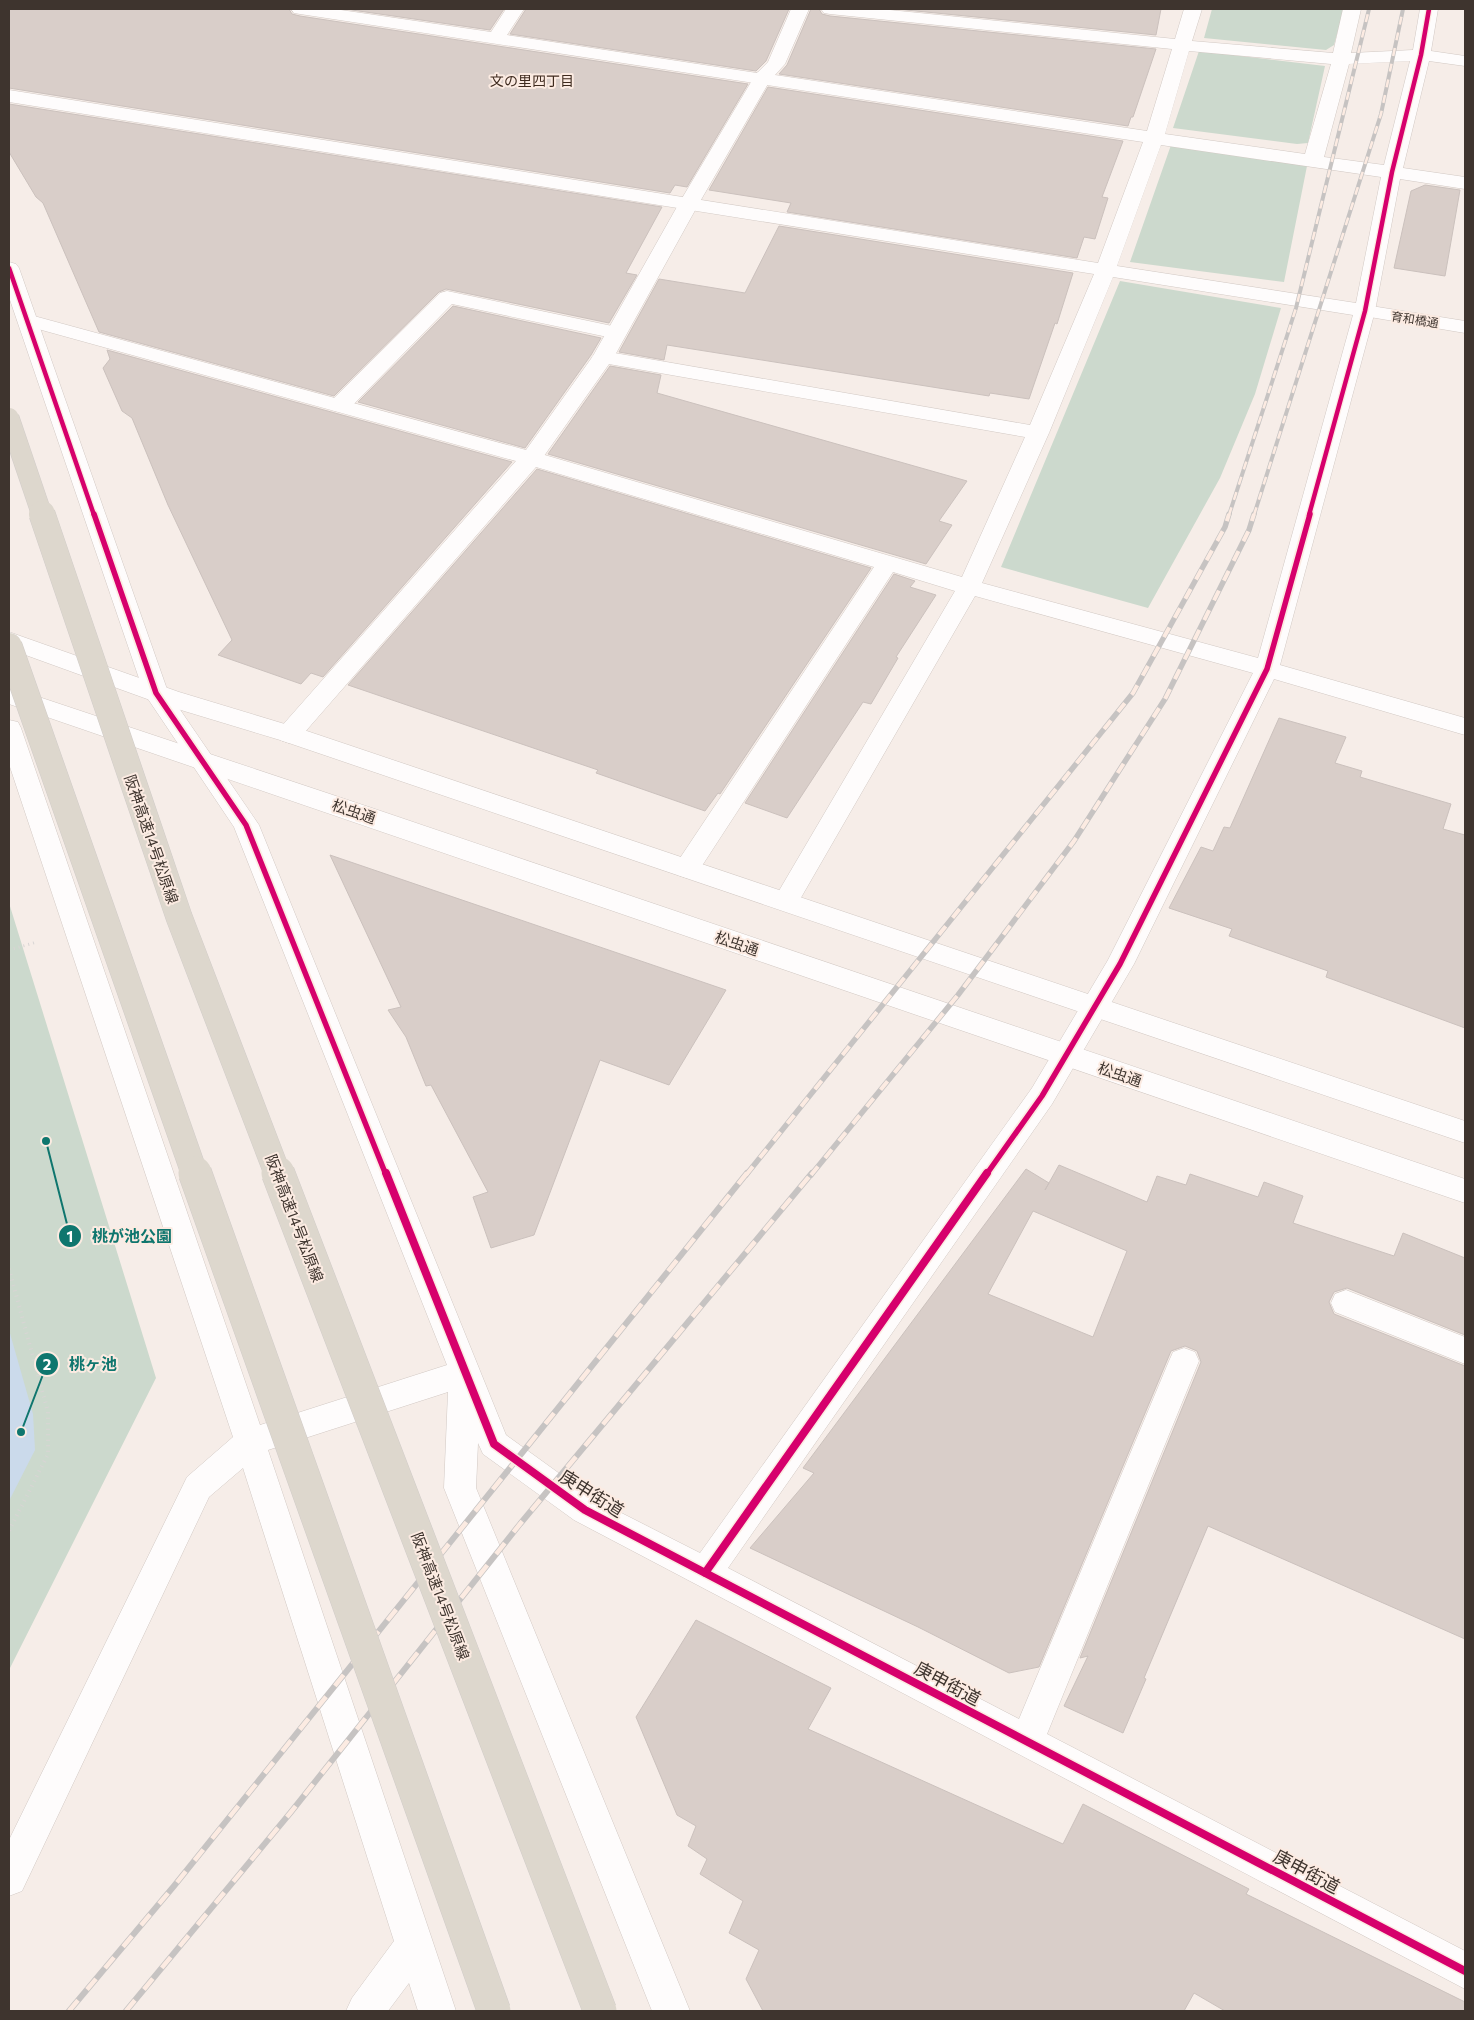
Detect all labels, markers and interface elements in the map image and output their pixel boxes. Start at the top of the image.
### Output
district label: 文の里四丁目 [490,72,574,89]
street label: 育和橋通 [1390,308,1440,330]
street label: 阪神高速14号松原線 [121,772,183,906]
street label: 松虫通 [330,795,378,827]
street label: 松虫通 [713,927,761,959]
street label: 松虫通 [1096,1058,1144,1090]
street label: 阪神高速14号松原線 [262,1152,328,1284]
callout: 桃が池公園 [57,1221,182,1252]
text: 桃が池公園 [92,1226,172,1245]
text: 1 [67,1227,73,1245]
callout: 桃ヶ池 [34,1349,127,1380]
text: 桃ヶ池 [69,1354,117,1373]
text: 2 [43,1355,51,1373]
street label: 庚申街道 [556,1465,628,1521]
street label: 阪神高速14号松原線 [408,1530,474,1662]
street label: 庚申街道 [911,1656,985,1710]
street label: 庚申街道 [1270,1844,1344,1898]

